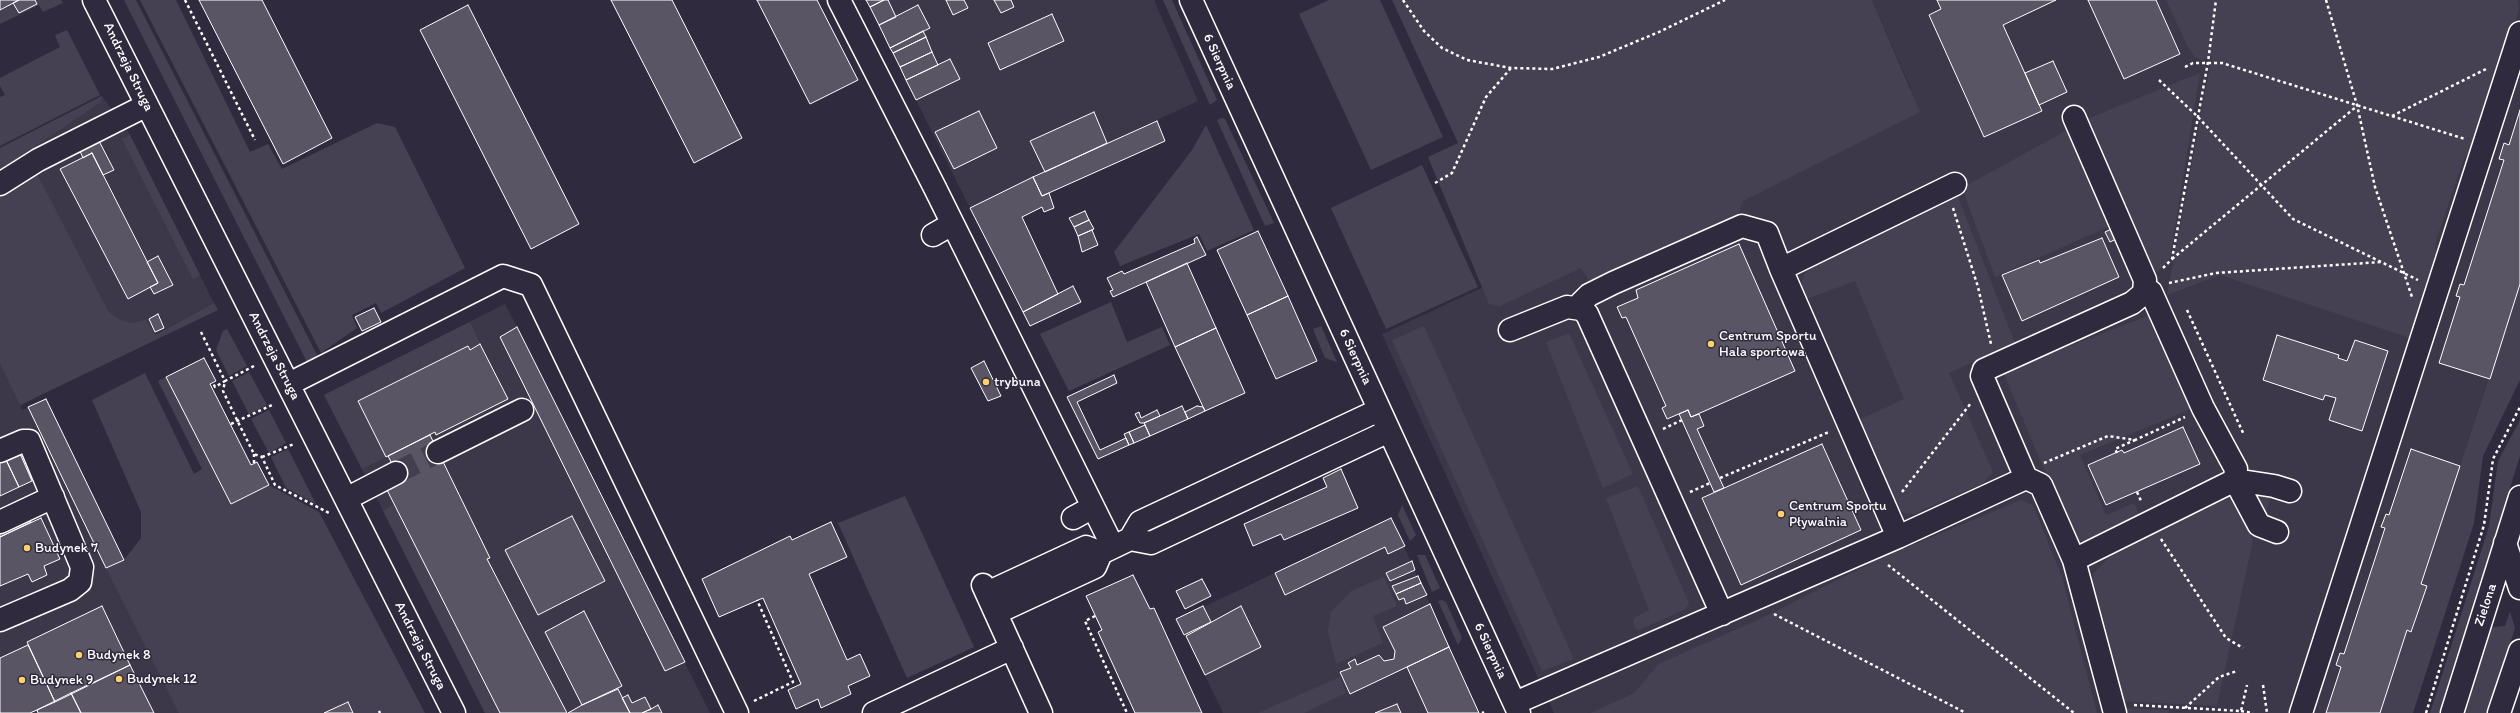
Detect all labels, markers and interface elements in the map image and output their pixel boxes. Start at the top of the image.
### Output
street label: Andrzeja Struga [99,20,157,114]
street label: 6 Sierpnia [1199,31,1239,93]
street label: Andrzeja Struga [245,309,303,403]
street label: 6 Sierpnia [1335,326,1375,388]
place label: Centrum Sportu Hala sportowa [1719,328,1817,360]
marker: Centrum Sportu Hala sportowa [1706,339,1716,349]
place label: trybuna [994,374,1041,390]
marker: trybuna [981,377,991,387]
place label: Centrum Sportu Pływalnia [1789,498,1887,530]
marker: Centrum Sportu Pływalnia [1776,509,1786,519]
place label: Budynek 7 [35,540,98,556]
marker: Budynek 7 [22,543,32,553]
street label: Zielona [2471,581,2501,629]
street label: Andrzeja Struga [391,599,449,693]
street label: 6 Sierpnia [1470,620,1510,682]
place label: Budynek 8 [87,647,151,663]
marker: Budynek 8 [74,650,84,660]
place label: Budynek 12 [127,671,197,687]
place label: Budynek 9 [30,672,93,688]
marker: Budynek 12 [114,674,124,684]
marker: Budynek 9 [17,675,27,685]

